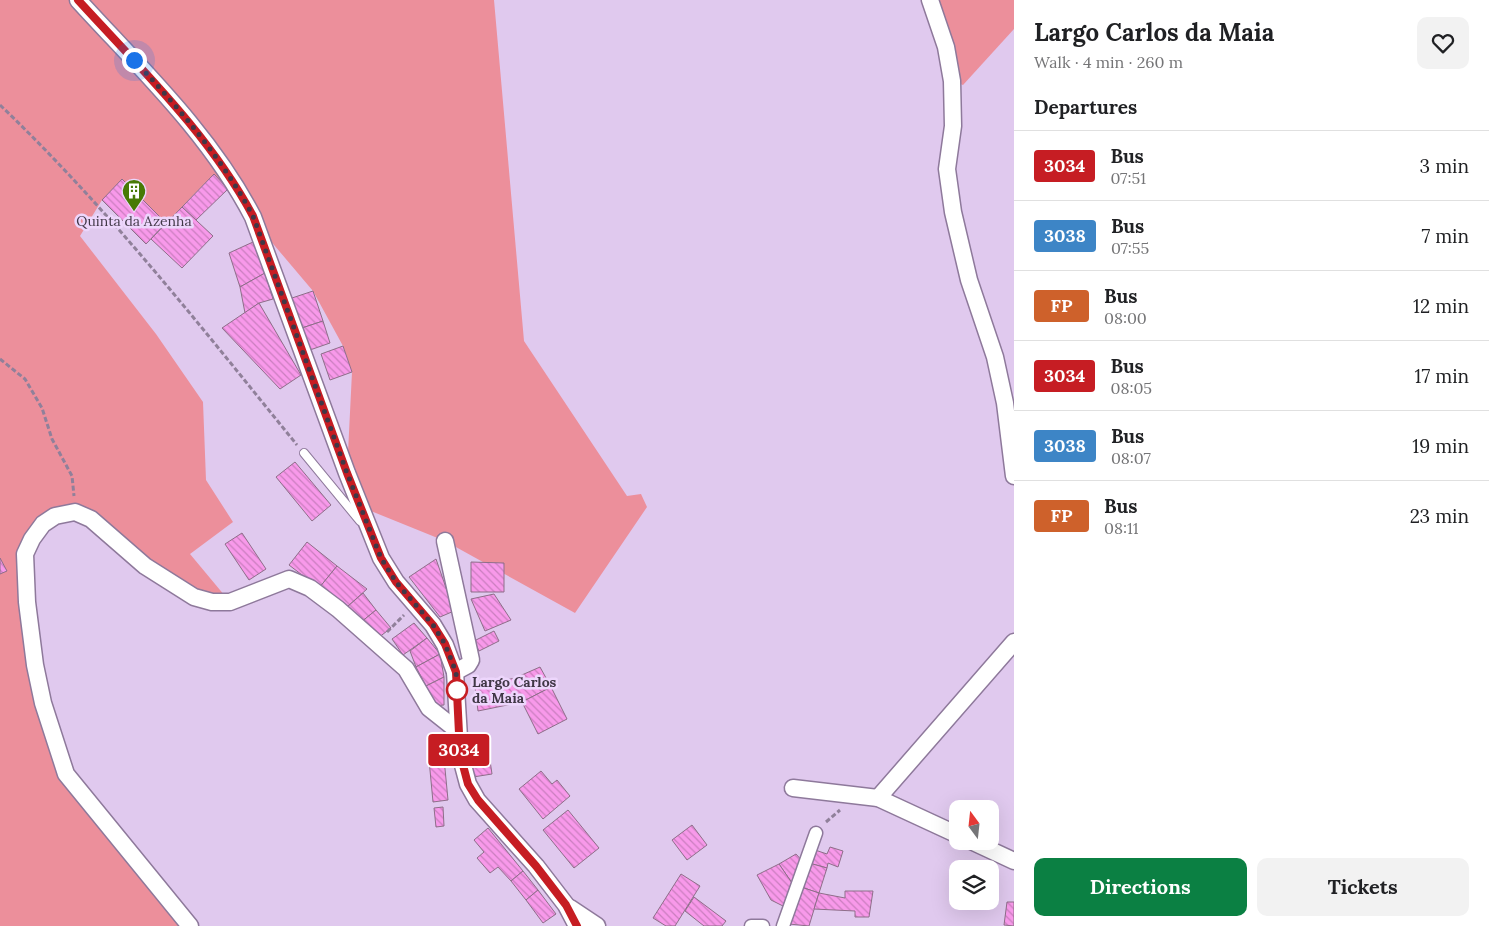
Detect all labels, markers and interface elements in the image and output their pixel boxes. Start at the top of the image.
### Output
text: Largo Carlos da Maia [1034,17,1274,48]
button: heart [1417,17,1469,69]
your location [122,48,147,73]
text: Walk · 4 min · 260 m [1034,52,1183,72]
text: Departures [1034,95,1137,119]
text: Bus [1110,144,1144,168]
text: 3034 [1044,154,1085,177]
text: 3 min [1420,154,1469,178]
text: 07:51 [1110,168,1146,188]
building icon: Quinta da Azenha [121,178,147,212]
place label: Quinta da Azenha [76,212,192,230]
text: Bus [1111,214,1144,238]
text: 3038 [1044,224,1086,247]
text: 7 min [1421,224,1469,248]
text: 07:55 [1111,238,1149,258]
text: Bus [1104,284,1137,308]
text: FP [1051,294,1072,317]
text: 12 min [1413,294,1469,318]
text: 08:00 [1104,308,1147,328]
text: Bus [1110,354,1144,378]
text: 3034 [1044,364,1085,387]
text: 17 min [1414,364,1469,388]
text: 08:05 [1110,378,1152,398]
text: Bus [1111,424,1144,448]
text: 3038 [1044,434,1086,457]
text: 19 min [1412,434,1469,458]
text: 08:07 [1111,448,1151,468]
text: Bus [1104,494,1137,518]
text: FP [1051,504,1072,527]
text: 23 min [1410,504,1469,528]
text: 08:11 [1104,518,1139,538]
place label: Largo Carlos da Maia [472,673,557,707]
marker: Largo Carlos da Maia [446,679,468,701]
line badge: 3034 [424,734,494,766]
text: 3034 [438,738,480,761]
north arrow [949,800,999,850]
map controls [949,800,999,910]
button: Directions [1034,858,1247,916]
button: Tickets [1257,858,1469,916]
button: layers [949,860,999,910]

